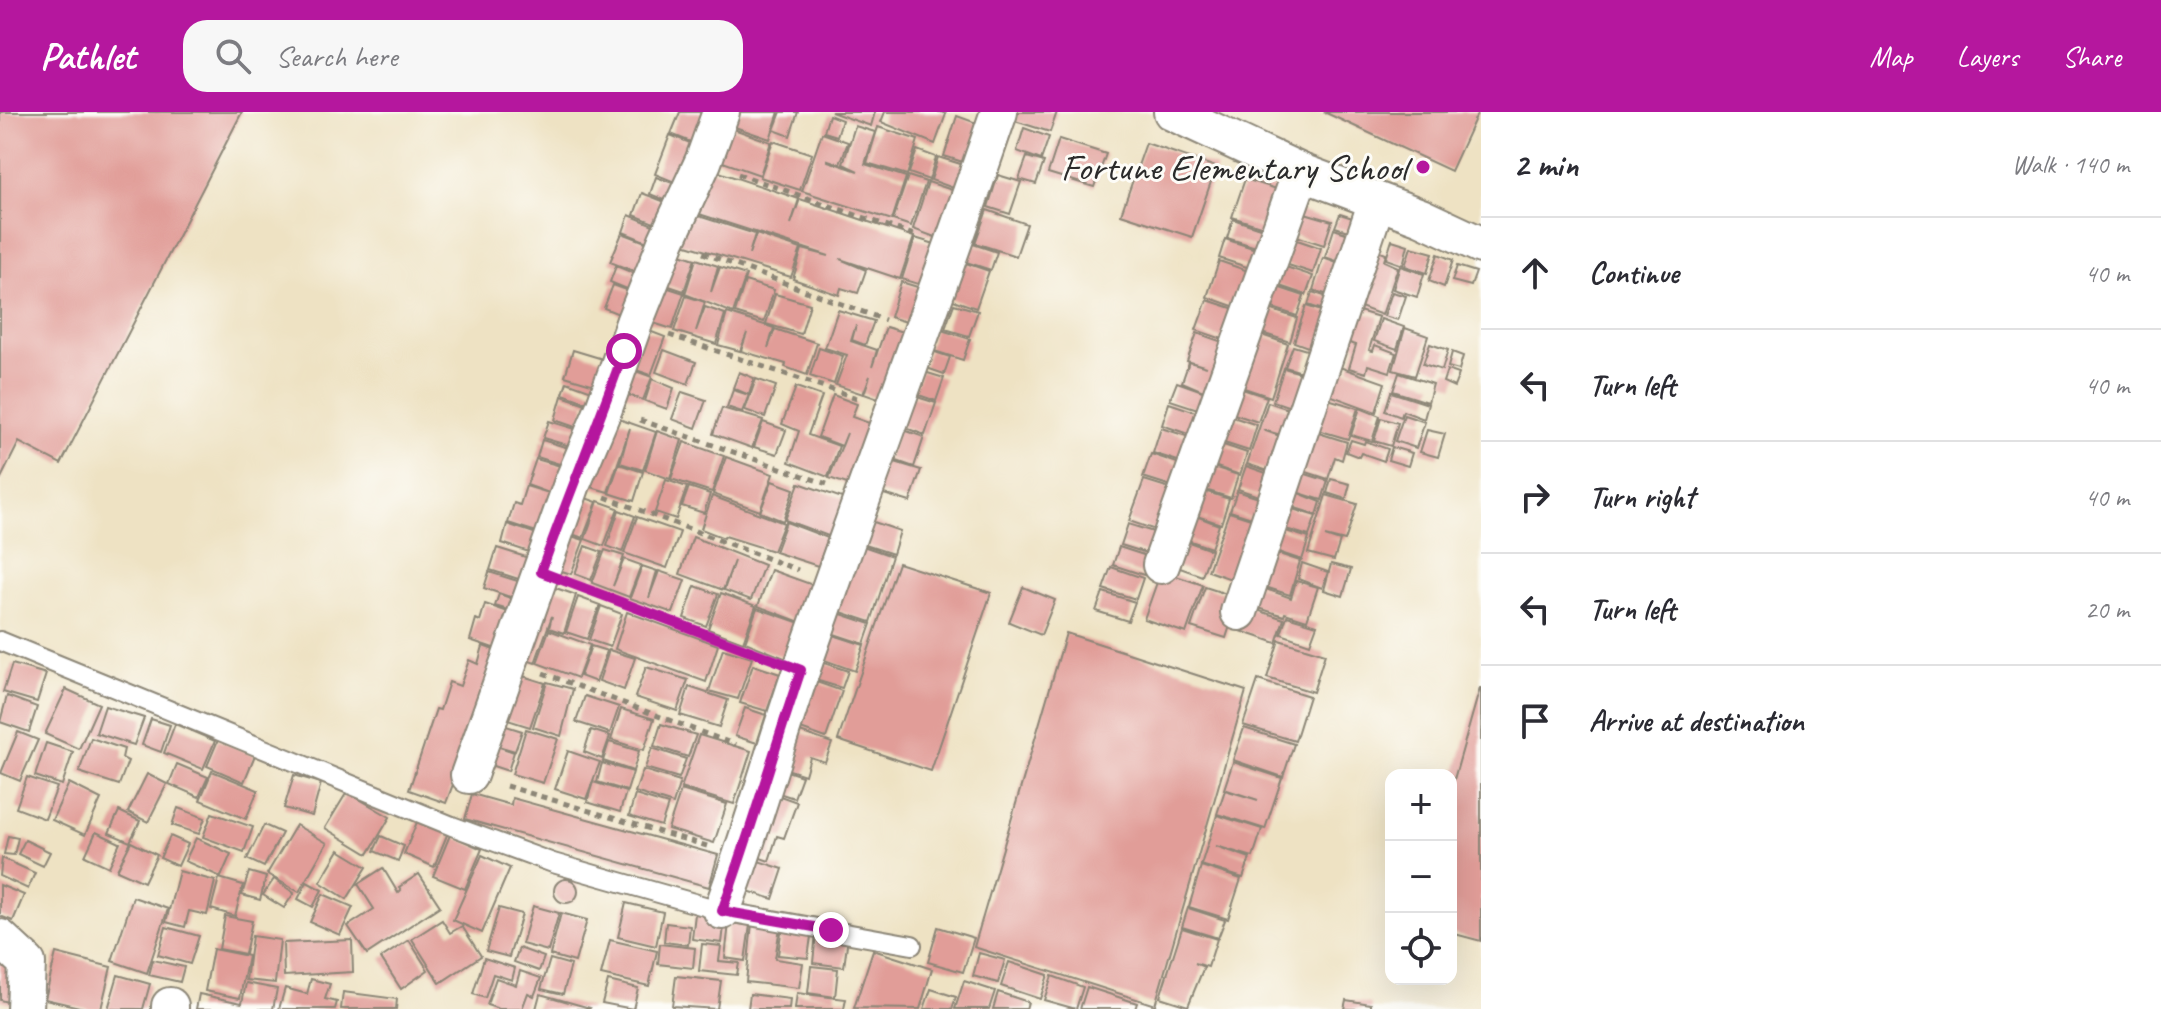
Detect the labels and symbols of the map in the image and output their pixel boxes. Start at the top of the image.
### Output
place label: Fortune Elementary School [1061,144,1414,191]
marker: Fortune Elementary School [1414,158,1432,176]
route start [606,333,642,369]
route end [813,912,849,948]

